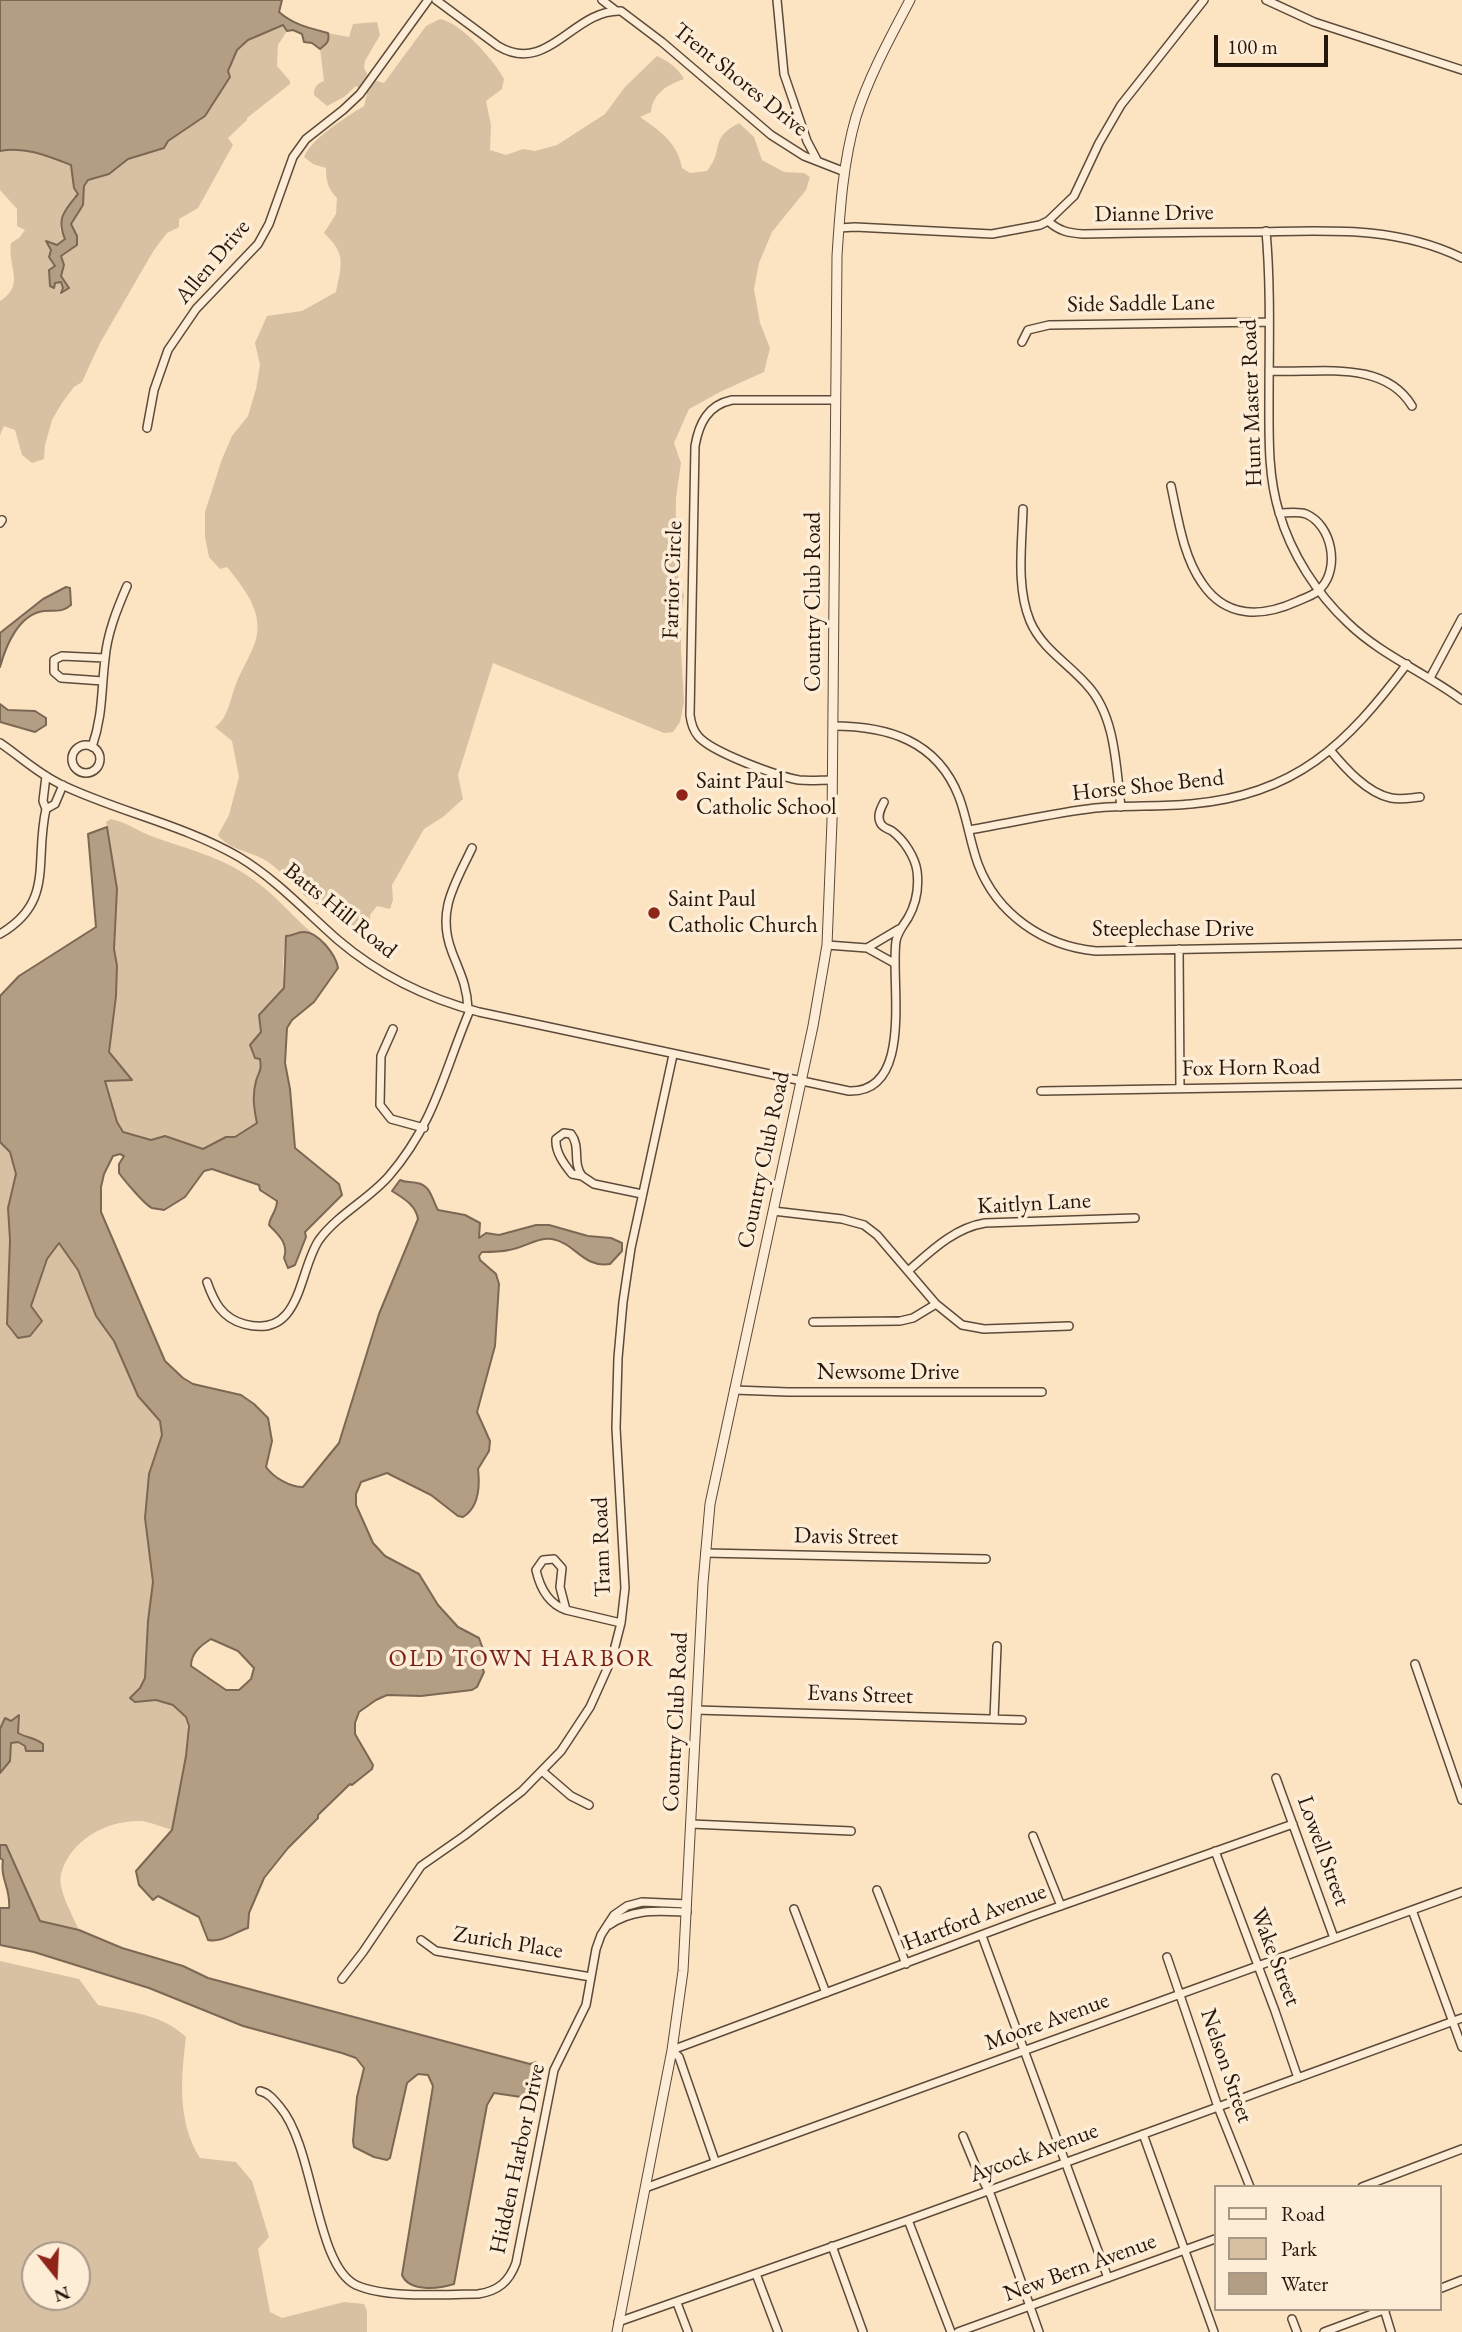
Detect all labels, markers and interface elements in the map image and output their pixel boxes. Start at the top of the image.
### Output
street label: Trent Shores Drive [667,17,813,143]
scale bar [1217,21,1331,65]
text: 100 m [1227,33,1278,60]
street label: Dianne Drive [1094,199,1214,229]
street label: Allen Drive [170,214,256,310]
street label: Side Saddle Lane [1067,289,1215,319]
street label: Hunt Master Road [1235,318,1269,488]
street label: Country Club Road [800,512,828,692]
street label: Farrior Circle [657,520,689,640]
street label: Horse Shoe Bend [1071,764,1225,808]
place label: Saint Paul Catholic School [696,768,837,822]
marker: Saint Paul Catholic School [674,787,690,803]
street label: Batts Hill Road [278,857,402,965]
place label: Saint Paul Catholic Church [668,886,818,940]
marker: Saint Paul Catholic Church [646,905,662,921]
street label: Steeplechase Drive [1092,916,1254,944]
street label: Fox Horn Road [1181,1053,1321,1083]
street label: Country Club Road [732,1069,796,1251]
street label: Kaitlyn Lane [976,1187,1092,1221]
street label: Newsome Drive [817,1359,959,1387]
street label: Tram Road [586,1496,618,1598]
street label: Davis Street [794,1522,898,1552]
street label: Country Club Road [658,1631,694,1813]
district label: OLD TOWN HARBOR [390,1645,654,1673]
street label: Evans Street [807,1679,913,1711]
street label: Lowell Street [1290,1792,1356,1910]
street label: Hartford Avenue [900,1878,1050,1958]
street label: Wake Street [1244,1904,1306,2010]
street label: Zurich Place [451,1921,565,1965]
street label: Moore Avenue [981,1987,1113,2057]
street label: Nelson Street [1194,2005,1258,2127]
street label: Hidden Harbor Drive [484,2062,552,2256]
street label: Aycock Avenue [966,2117,1102,2189]
legend [1214,2185,1441,2311]
text: Road [1281,2200,1325,2227]
street label: New Bern Avenue [1000,2228,1160,2308]
text: Park [1281,2235,1317,2262]
north arrow [21,2241,91,2311]
text: Water [1281,2270,1328,2297]
text: N [51,2280,73,2309]

